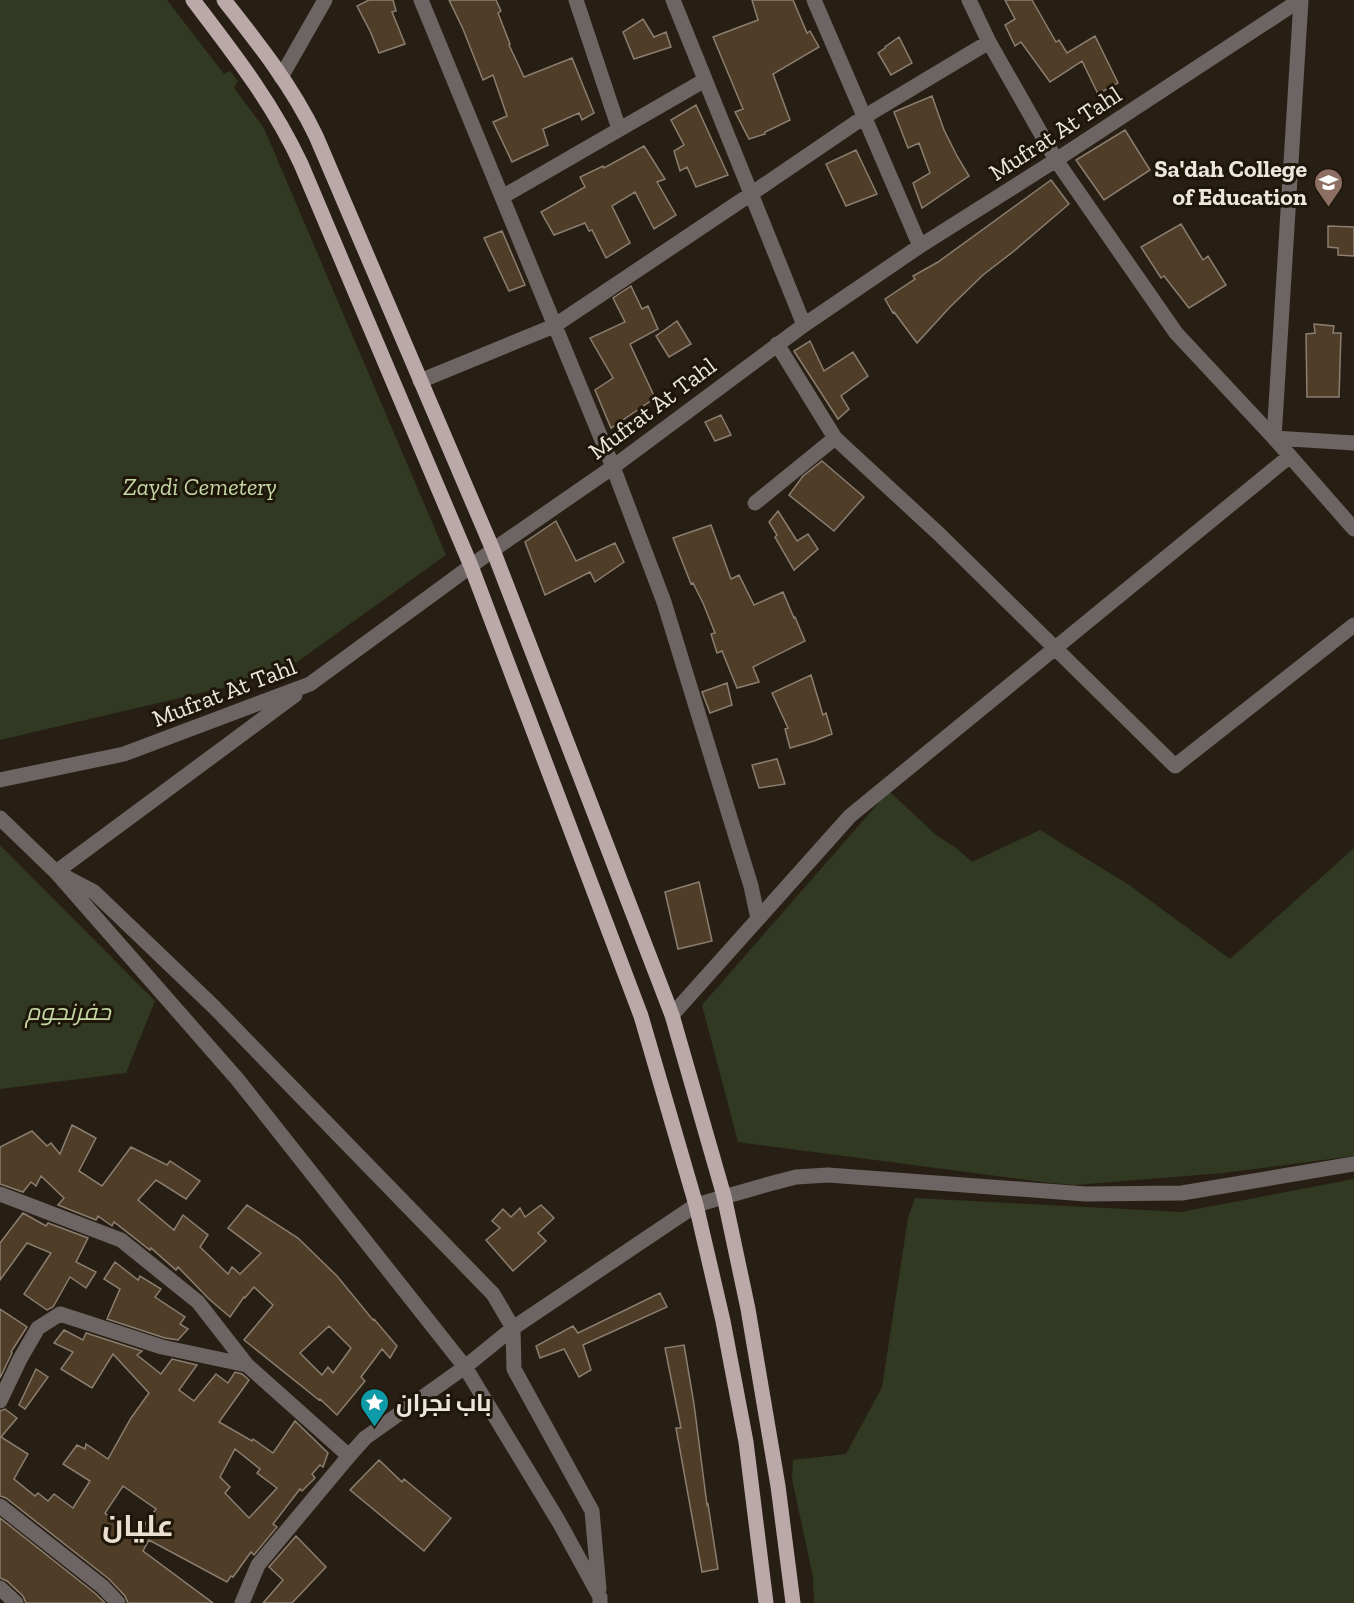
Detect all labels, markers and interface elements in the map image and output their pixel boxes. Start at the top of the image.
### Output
street label: Mufrat At Tahl [983,79,1127,187]
place label: Sa'dah College of Education [1154,154,1307,211]
school or university icon: Sa'dah College of Education [1312,166,1344,208]
street label: Mufrat At Tahl [583,351,721,465]
park label: Zaydi Cemetery [123,472,277,501]
street label: Mufrat At Tahl [148,651,300,733]
park label: حفرنجوم [24,997,112,1028]
place icon: باب نجران [359,1386,391,1428]
place label: باب نجران [396,1388,492,1417]
district label: عليان [102,1508,174,1544]

